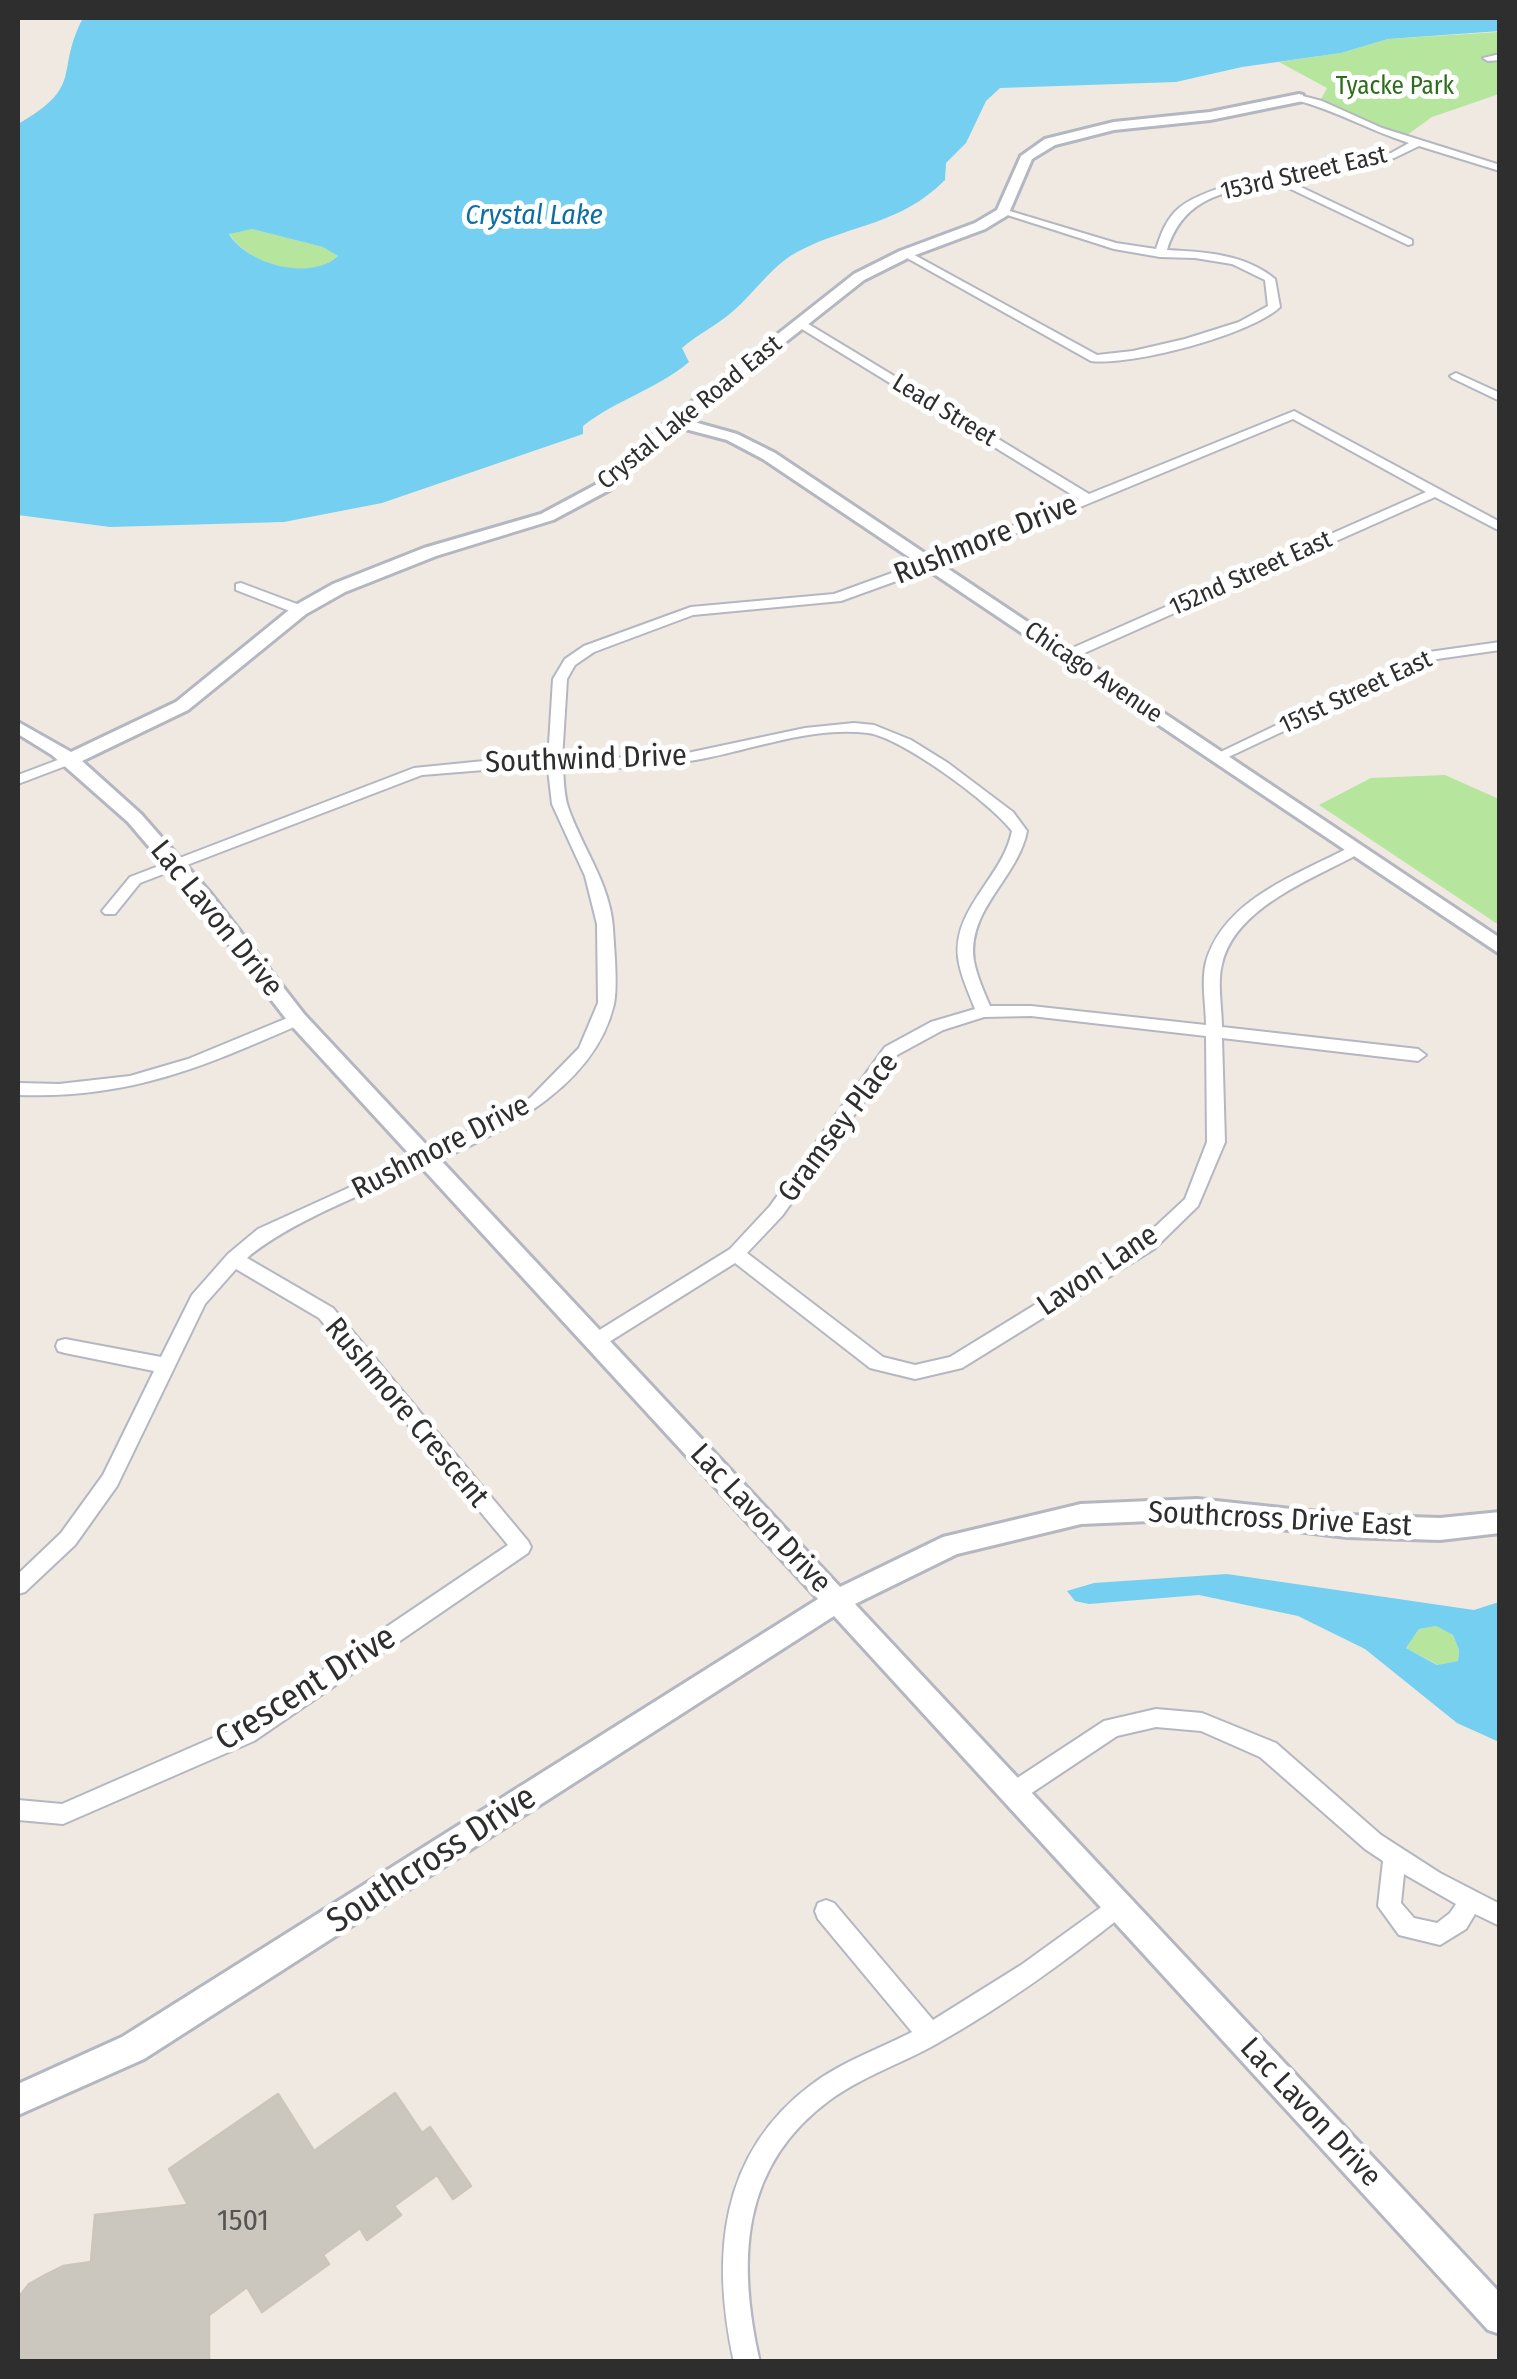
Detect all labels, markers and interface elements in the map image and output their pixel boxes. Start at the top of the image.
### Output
park label: Tyacke Park [1336,72,1454,102]
street label: 153rd Street East [1218,140,1390,208]
water label: Crystal Lake [465,199,603,233]
street label: Crystal Lake Road East [592,330,788,496]
street label: Lead Street [887,368,1001,454]
street label: Rushmore Drive [889,487,1083,593]
street label: 152nd Street East [1165,525,1337,623]
street label: Chicago Avenue [1018,616,1168,730]
street label: 151st Street East [1275,645,1437,741]
street label: Southwind Drive [485,738,687,782]
street label: Lac Lavon Drive [142,834,290,1004]
street label: Gramsey Place [771,1046,907,1210]
street label: Rushmore Drive [346,1088,536,1208]
street label: Lavon Lane [1031,1218,1165,1324]
street label: Rushmore Crescent [316,1311,496,1515]
street label: Lac Lavon Drive [682,1437,838,1601]
street label: Southcross Drive East [1147,1495,1413,1545]
street label: Crescent Drive [208,1617,404,1761]
street label: Southcross Drive [320,1777,544,1943]
street label: Lac Lavon Drive [1232,2031,1388,2195]
house number: 1501 [217,2204,269,2240]

